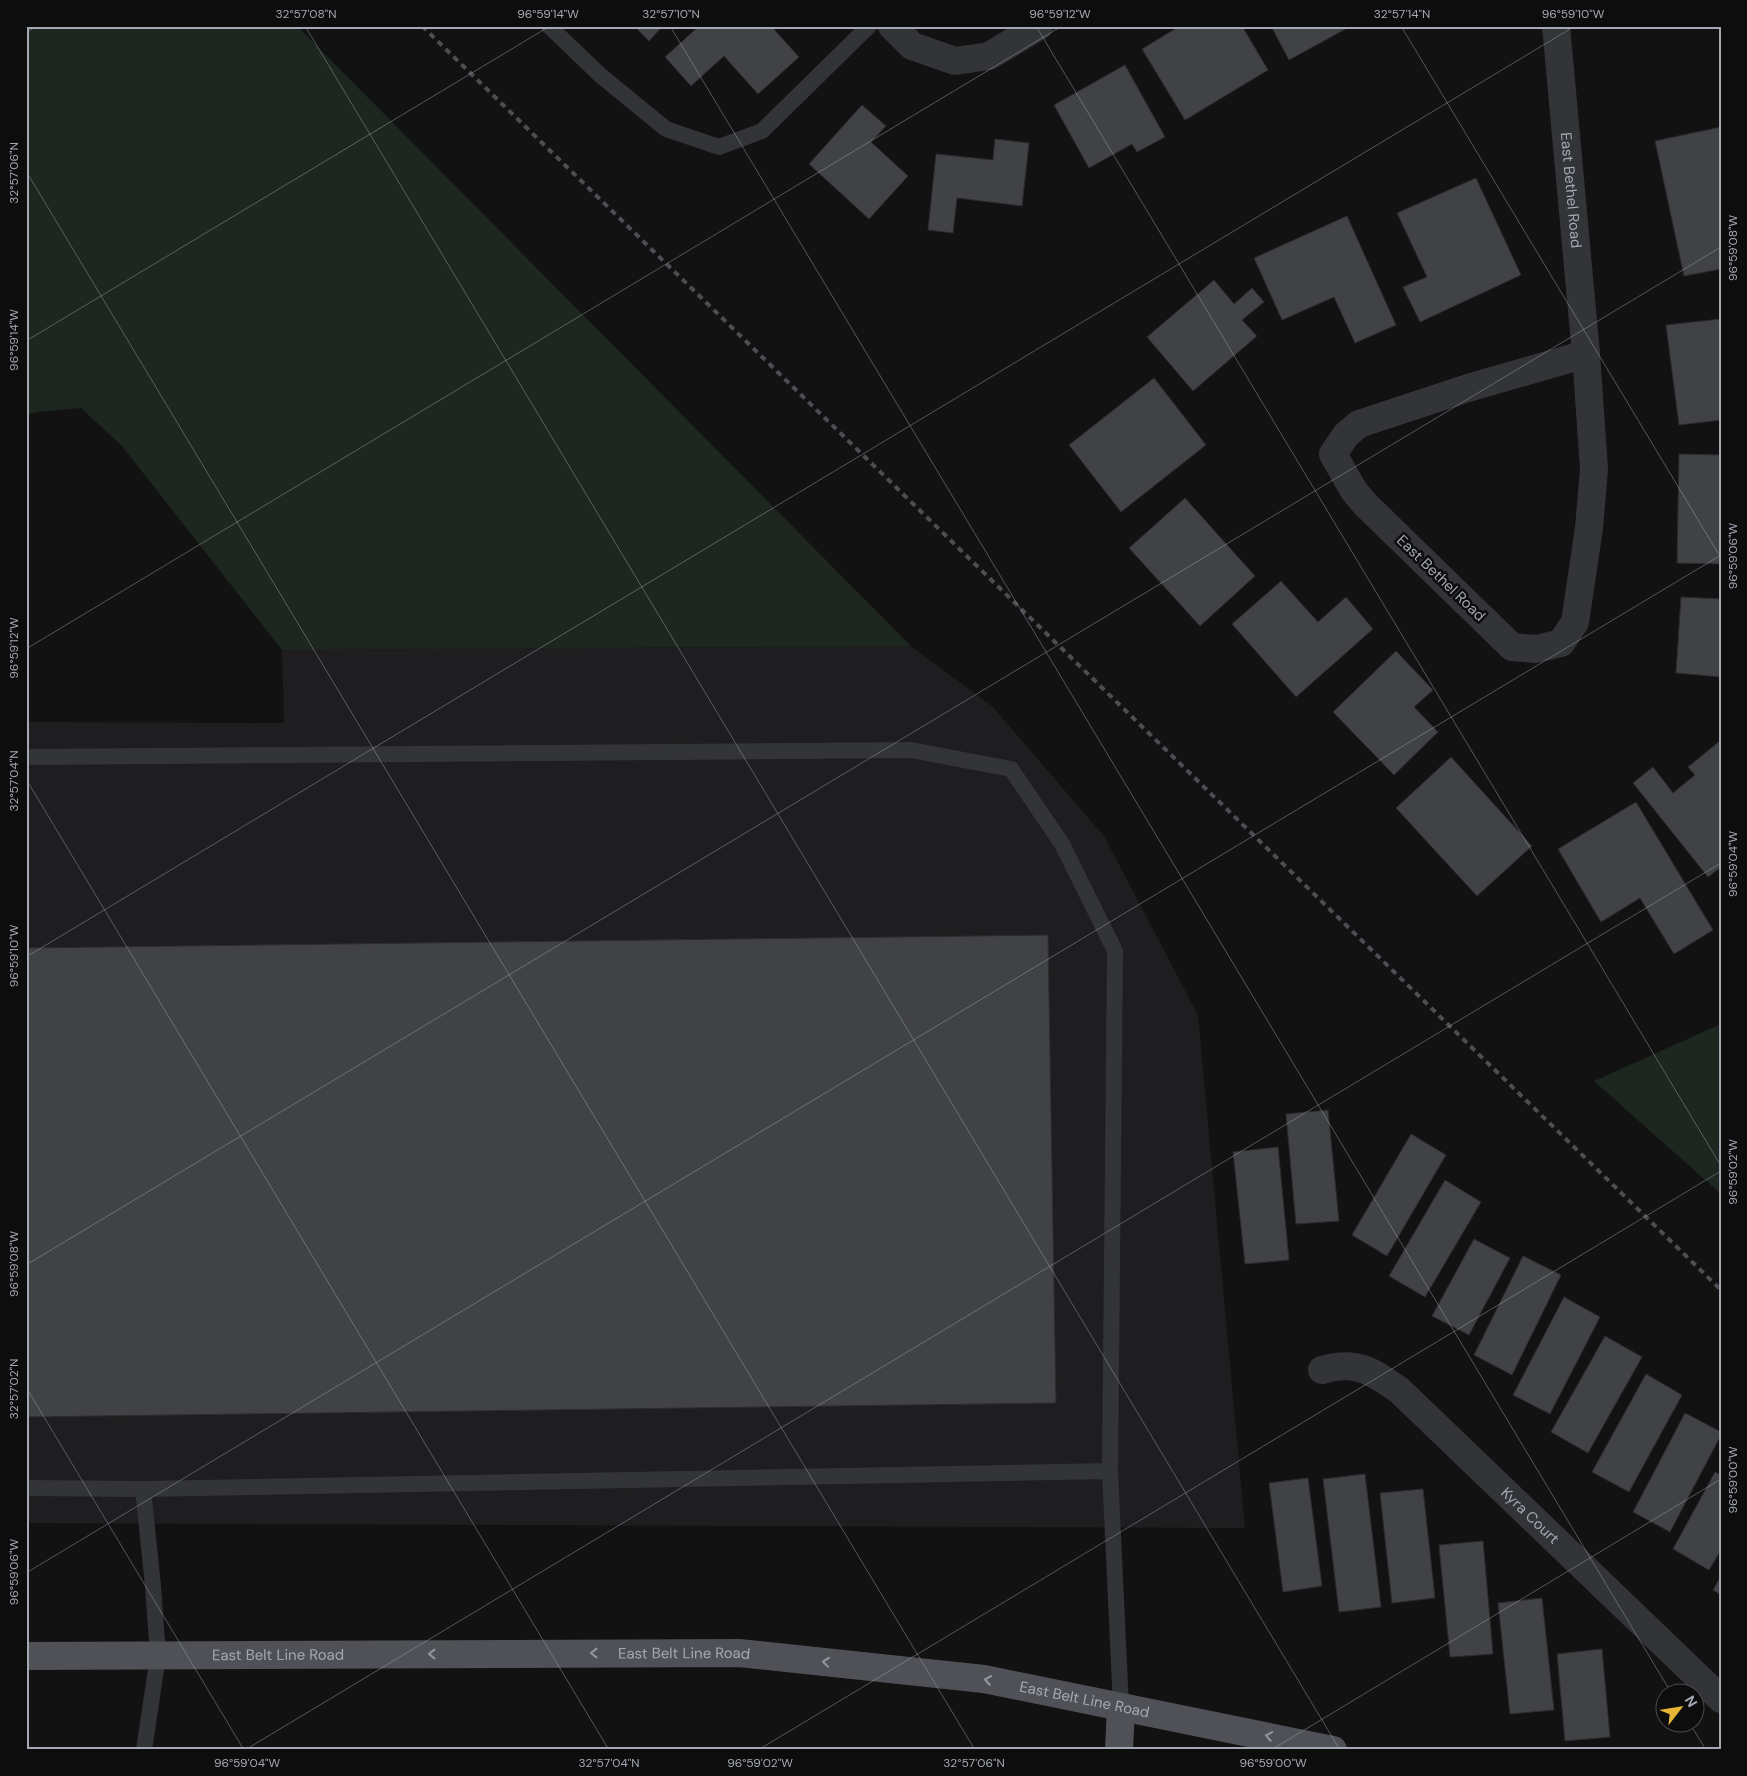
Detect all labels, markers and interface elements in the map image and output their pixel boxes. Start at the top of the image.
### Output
text: 32°57'08"N [275,6,337,22]
text: 96°59'14"W [517,6,579,22]
text: 32°57'10"N [642,6,700,22]
text: 96°59'12"W [1029,6,1091,22]
text: 32°57'14"N [1374,6,1430,22]
text: 96°59'10"W [1542,6,1605,22]
street label: East Bethel Road [1556,131,1586,249]
text: 32°57'06"N [6,142,22,204]
text: 96°59'08"W [1725,215,1741,281]
text: 96°59'14"W [6,309,22,371]
text: 96°59'06"W [1725,522,1741,589]
street label: East Bethel Road [1392,530,1490,626]
text: 96°59'12"W [6,617,22,679]
text: 32°57'04"N [6,750,22,812]
text: 96°59'04"W [1725,831,1741,897]
text: 96°59'10"W [6,924,22,987]
text: 96°59'02"W [1725,1139,1741,1205]
text: 96°59'08"W [6,1231,22,1297]
text: 32°57'02"N [6,1359,22,1419]
text: 96°59'00"W [1725,1446,1741,1514]
street label: Kyra Court [1496,1483,1564,1549]
text: 96°59'06"W [6,1538,22,1605]
street label: East Belt Line Road [618,1643,751,1664]
street label: East Belt Line Road [212,1645,344,1665]
one-way arrow [590,1648,598,1658]
one-way arrow [428,1649,436,1659]
one-way arrow [822,1657,830,1668]
one-way arrow [984,1675,992,1685]
street label: East Belt Line Road [1018,1676,1151,1722]
north arrow [1654,1684,1704,1734]
text: N [1681,1692,1701,1710]
one-way arrow [1264,1731,1273,1742]
text: 96°59'04"W [214,1755,280,1771]
text: 32°57'04"N [578,1755,640,1771]
text: 96°59'02"W [727,1755,793,1771]
text: 32°57'06"N [943,1755,1005,1771]
text: 96°59'00"W [1239,1755,1307,1771]

